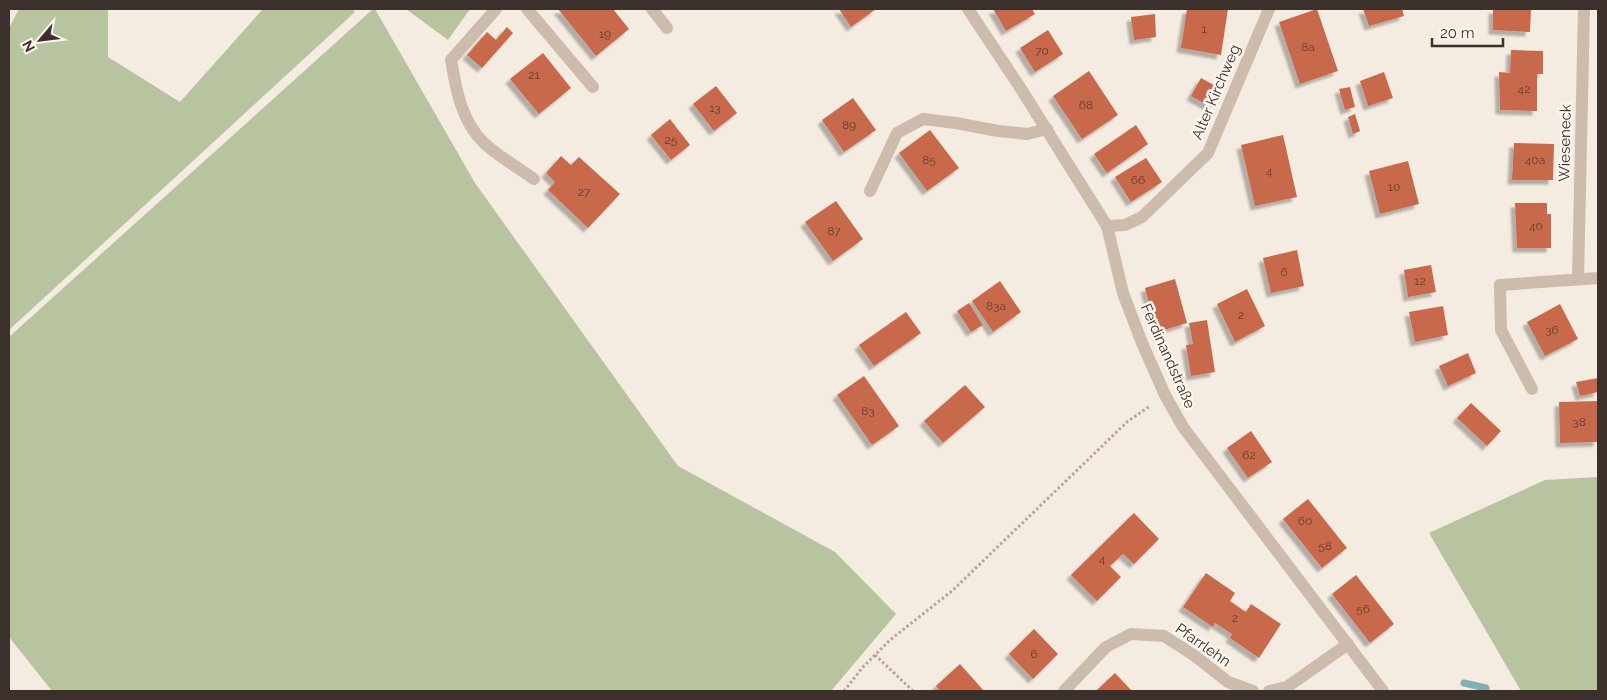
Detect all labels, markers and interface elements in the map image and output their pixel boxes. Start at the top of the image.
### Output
north arrow [15,15,65,65]
scale bar [1432,15,1503,47]
house number: 1 [1201,22,1207,36]
text: 20 m [1440,24,1475,42]
house number: 19 [599,27,611,41]
text: N [19,38,38,55]
house number: 8a [1301,40,1315,54]
street label: Alter Kirchweg [1188,42,1244,142]
house number: 70 [1035,44,1049,58]
house number: 21 [528,68,540,82]
house number: 42 [1518,82,1530,96]
house number: 68 [1079,98,1093,112]
house number: 13 [709,101,721,115]
street label: Wieseneck [1555,104,1575,182]
house number: 89 [842,118,856,132]
house number: 25 [665,133,678,147]
house number: 85 [922,153,936,167]
house number: 40a [1525,153,1545,167]
house number: 4 [1266,164,1273,178]
house number: 66 [1131,173,1145,187]
house number: 10 [1388,180,1400,194]
house number: 27 [578,185,591,199]
house number: 40 [1529,219,1543,233]
house number: 87 [827,224,841,238]
house number: 6 [1280,265,1288,279]
house number: 12 [1414,274,1426,288]
house number: 83a [986,299,1006,313]
street label: Ferdinandstraße [1137,301,1199,411]
house number: 2 [1238,308,1244,322]
house number: 36 [1545,323,1559,337]
house number: 83 [861,404,875,418]
house number: 38 [1572,415,1586,429]
house number: 62 [1242,448,1256,462]
house number: 60 [1298,514,1312,528]
house number: 58 [1318,539,1332,553]
house number: 4 [1099,552,1106,566]
house number: 56 [1356,602,1370,616]
house number: 2 [1232,611,1238,625]
street label: Pfarrlehn [1172,619,1234,671]
house number: 6 [1030,647,1038,661]

